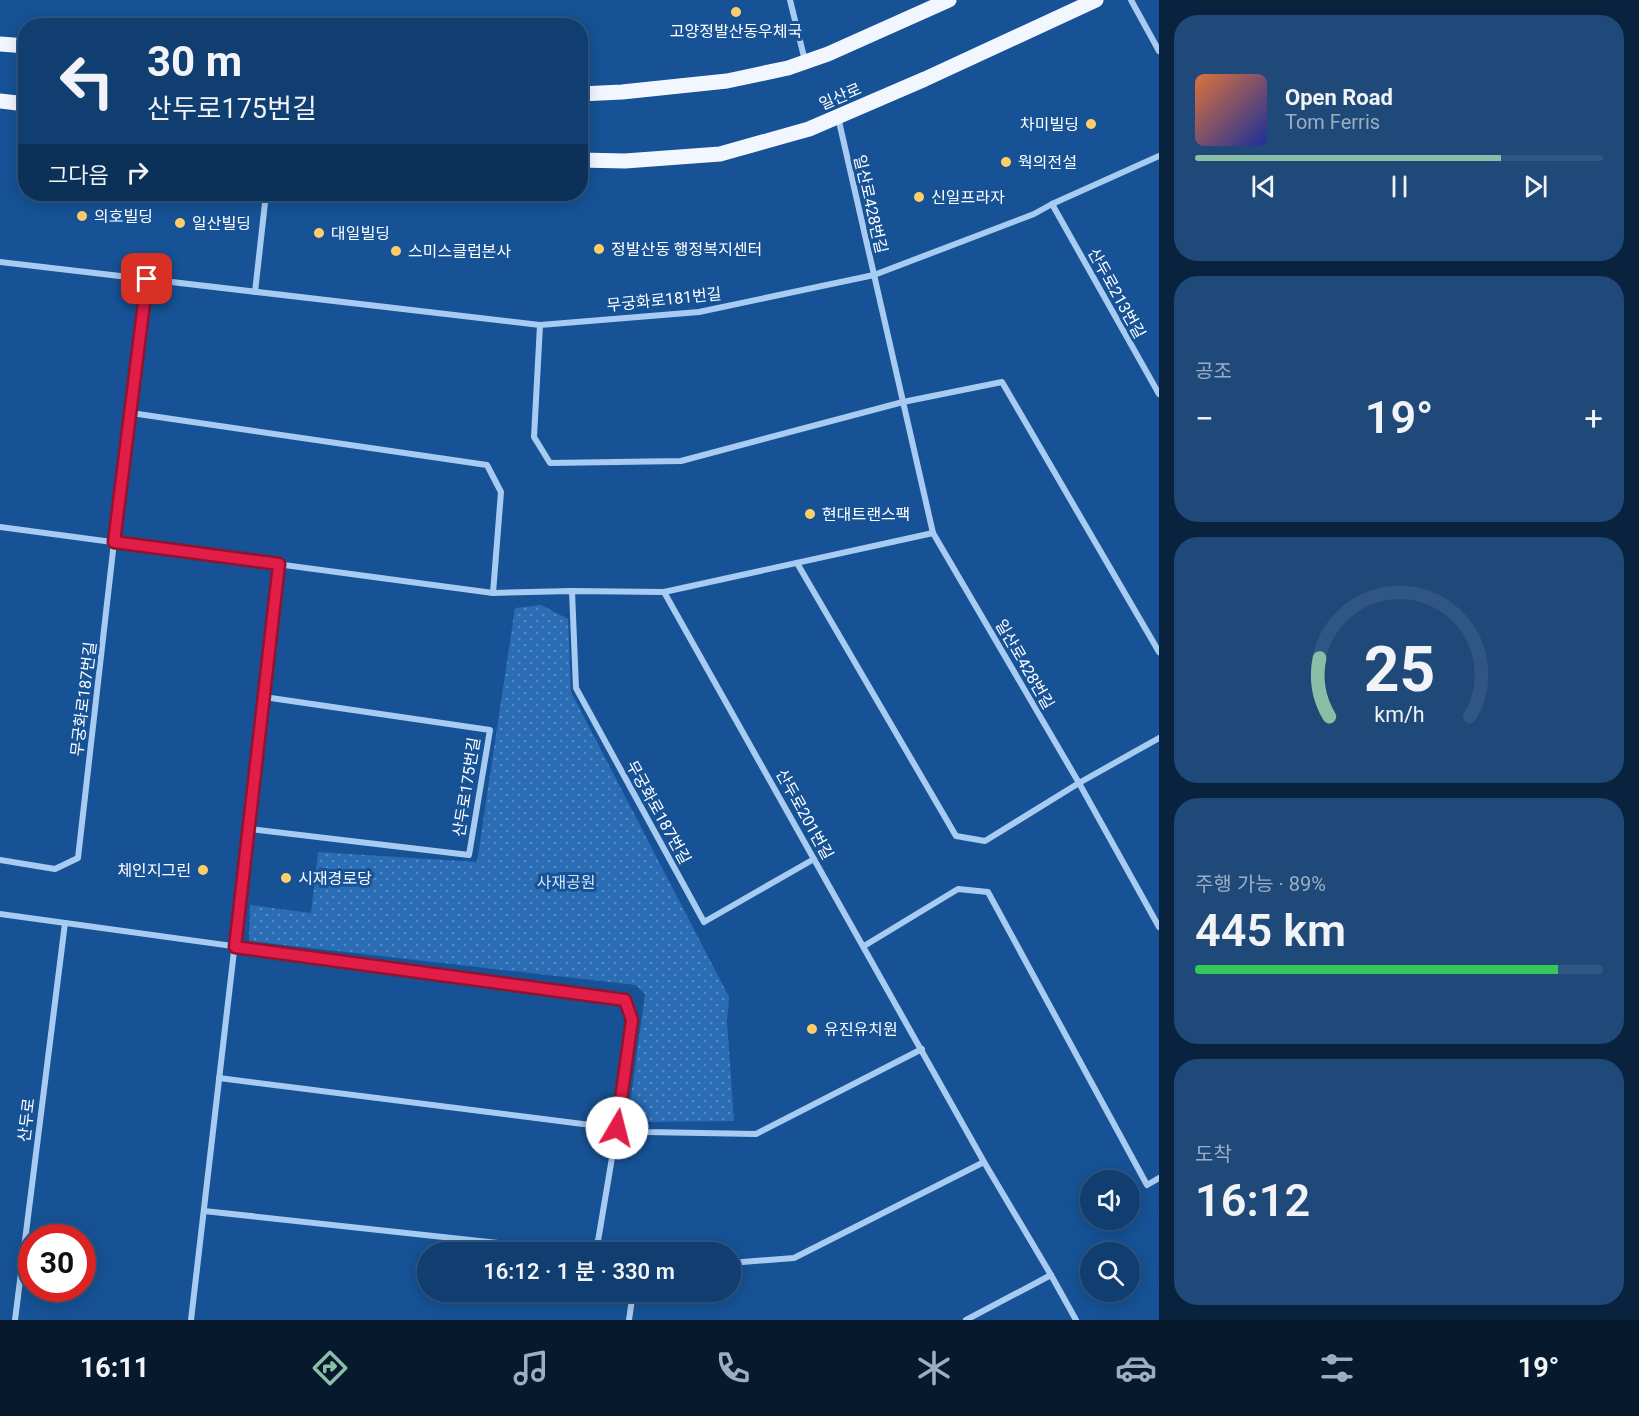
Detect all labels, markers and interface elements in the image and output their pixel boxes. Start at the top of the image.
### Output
marker: 고양정발산동우체국 [729,5,743,19]
place label: 고양정발산동우체국 [670,22,802,41]
text: 30 m [147,37,242,86]
icon: left [48,42,126,120]
street label: 일산로 [816,79,864,114]
text: Open Road [1285,85,1393,110]
text: 산두로175번길 [147,93,317,125]
text: Tom Ferris [1285,110,1380,134]
place label: 차미빌딩 [1020,115,1079,134]
marker: 차미빌딩 [1084,117,1098,131]
street label: 일산로428번길 [850,153,891,255]
place label: 웍의전설 [1018,153,1077,172]
marker: 웍의전설 [999,155,1013,169]
icon: right [121,156,154,189]
text: 그다음 [48,163,109,188]
icon: previous [1247,170,1280,203]
icon: pause [1383,170,1416,203]
icon: next [1519,170,1552,203]
place label: 신일프라자 [931,188,1005,207]
marker: 신일프라자 [912,190,926,204]
place label: 의호빌딩 [94,207,153,226]
marker: 의호빌딩 [75,209,89,223]
place label: 일산빌딩 [192,214,251,233]
marker: 일산빌딩 [173,216,187,230]
place label: 대일빌딩 [331,224,390,243]
marker: 대일빌딩 [312,226,326,240]
place label: 정발산동 행정복지센터 [611,240,762,259]
place label: 스미스클럽본사 [408,242,511,261]
marker: 정발산동 행정복지센터 [592,242,606,256]
marker: 스미스클럽본사 [389,244,403,258]
street label: 산두로213번길 [1084,245,1149,342]
pin [121,253,172,304]
icon: arrive [130,262,163,295]
street label: 무궁화로181번길 [606,284,722,315]
text: 공조 [1195,359,1232,383]
text: 19° [1365,391,1433,444]
text: − [1195,399,1214,438]
text: + [1584,399,1603,438]
place label: 현대트랜스팩 [822,505,910,524]
marker: 현대트랜스팩 [803,507,817,521]
street label: 일산로428번길 [991,616,1058,713]
text: 25 [1363,633,1435,706]
street label: 무궁화로187번길 [67,641,100,757]
text: km/h [1374,702,1424,727]
street label: 산두로175번길 [449,736,484,838]
street label: 무궁화로187번길 [622,757,695,867]
street label: 산두로201번길 [772,766,837,863]
place label: 체인지그린 [117,861,191,880]
marker: 체인지그린 [196,863,210,877]
place label: 시재경로당 [298,869,372,888]
marker: 시재경로당 [279,871,293,885]
text: 주행 가능 · 89% [1195,872,1326,896]
park label: 사재공원 [537,873,595,892]
text: 445 km [1195,904,1346,957]
place label: 유진유치원 [824,1020,898,1039]
marker: 유진유치원 [805,1022,819,1036]
position arrow [585,1096,649,1160]
street label: 산두로 [14,1097,39,1143]
text: 도착 [1195,1142,1232,1166]
map controls [1080,1170,1140,1302]
button: sound [1080,1170,1140,1230]
text: 16:12 [1195,1174,1310,1227]
speed limit sign: 30 [18,1224,96,1302]
button: search [1080,1242,1140,1302]
text: 16:12 · 1 분 · 330 m [483,1259,675,1284]
icon: directions [309,1347,351,1389]
icon: music [510,1347,552,1389]
icon: phone [712,1347,754,1389]
icon: climate [913,1347,955,1389]
icon: car [1115,1347,1157,1389]
icon: filters [1316,1347,1358,1389]
text: 16:11 [80,1352,149,1384]
text: 19° [1518,1352,1559,1384]

